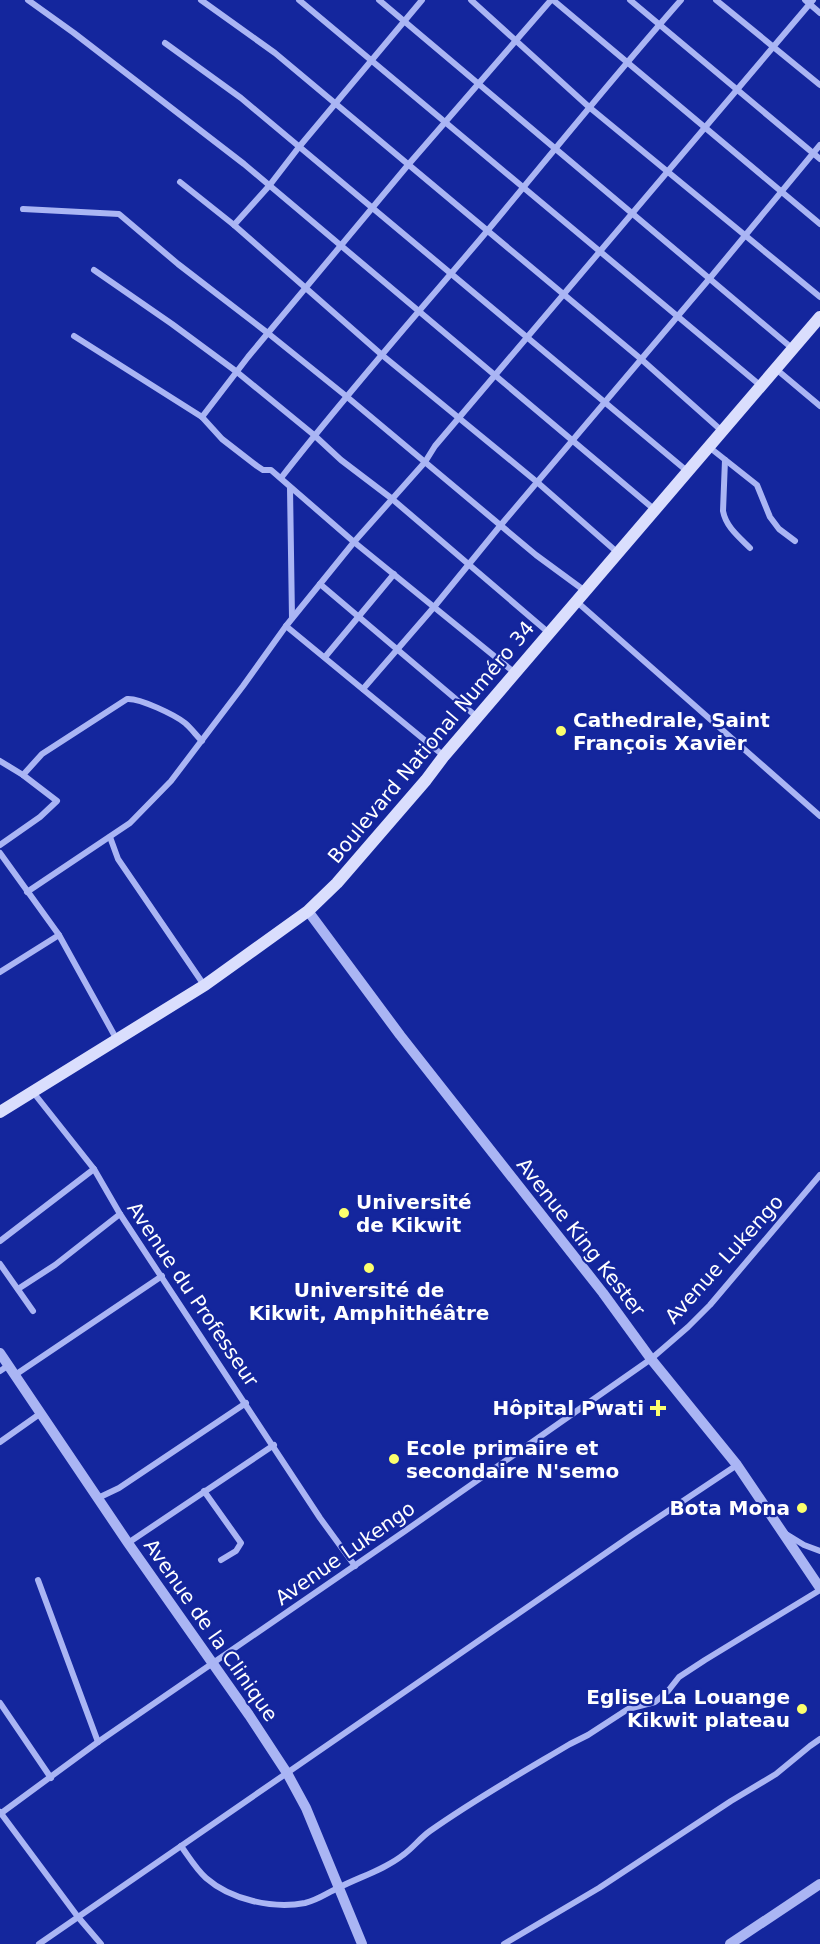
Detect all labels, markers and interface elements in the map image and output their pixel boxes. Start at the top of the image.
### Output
street label: Boulevard National Numéro 34 [323,616,539,868]
place label: Cathedrale, Saint François Xavier [573,708,770,755]
marker: Cathedrale, Saint François Xavier [554,724,568,738]
street label: Avenue King Kester [512,1153,651,1322]
place label: Université de Kikwit [356,1190,472,1237]
street label: Avenue Lukengo [660,1190,788,1328]
street label: Avenue du Professeur [122,1197,264,1392]
marker: Université de Kikwit [337,1206,351,1220]
marker: Université de Kikwit, Amphithéâtre [362,1261,376,1275]
place label: Université de Kikwit, Amphithéâtre [249,1278,489,1325]
place label: Hôpital Pwati [492,1396,644,1420]
marker: Hôpital Pwati [649,1399,667,1417]
place label: Ecole primaire et secondaire N'semo [406,1436,619,1483]
marker: Ecole primaire et secondaire N'semo [387,1452,401,1466]
street label: Avenue Lukengo [271,1496,419,1610]
place label: Bota Mona [670,1496,790,1520]
marker: Bota Mona [795,1501,809,1515]
street label: Avenue de la Clinique [139,1534,283,1726]
place label: Eglise La Louange Kikwit plateau [586,1685,790,1732]
marker: Eglise La Louange Kikwit plateau [795,1702,809,1716]

